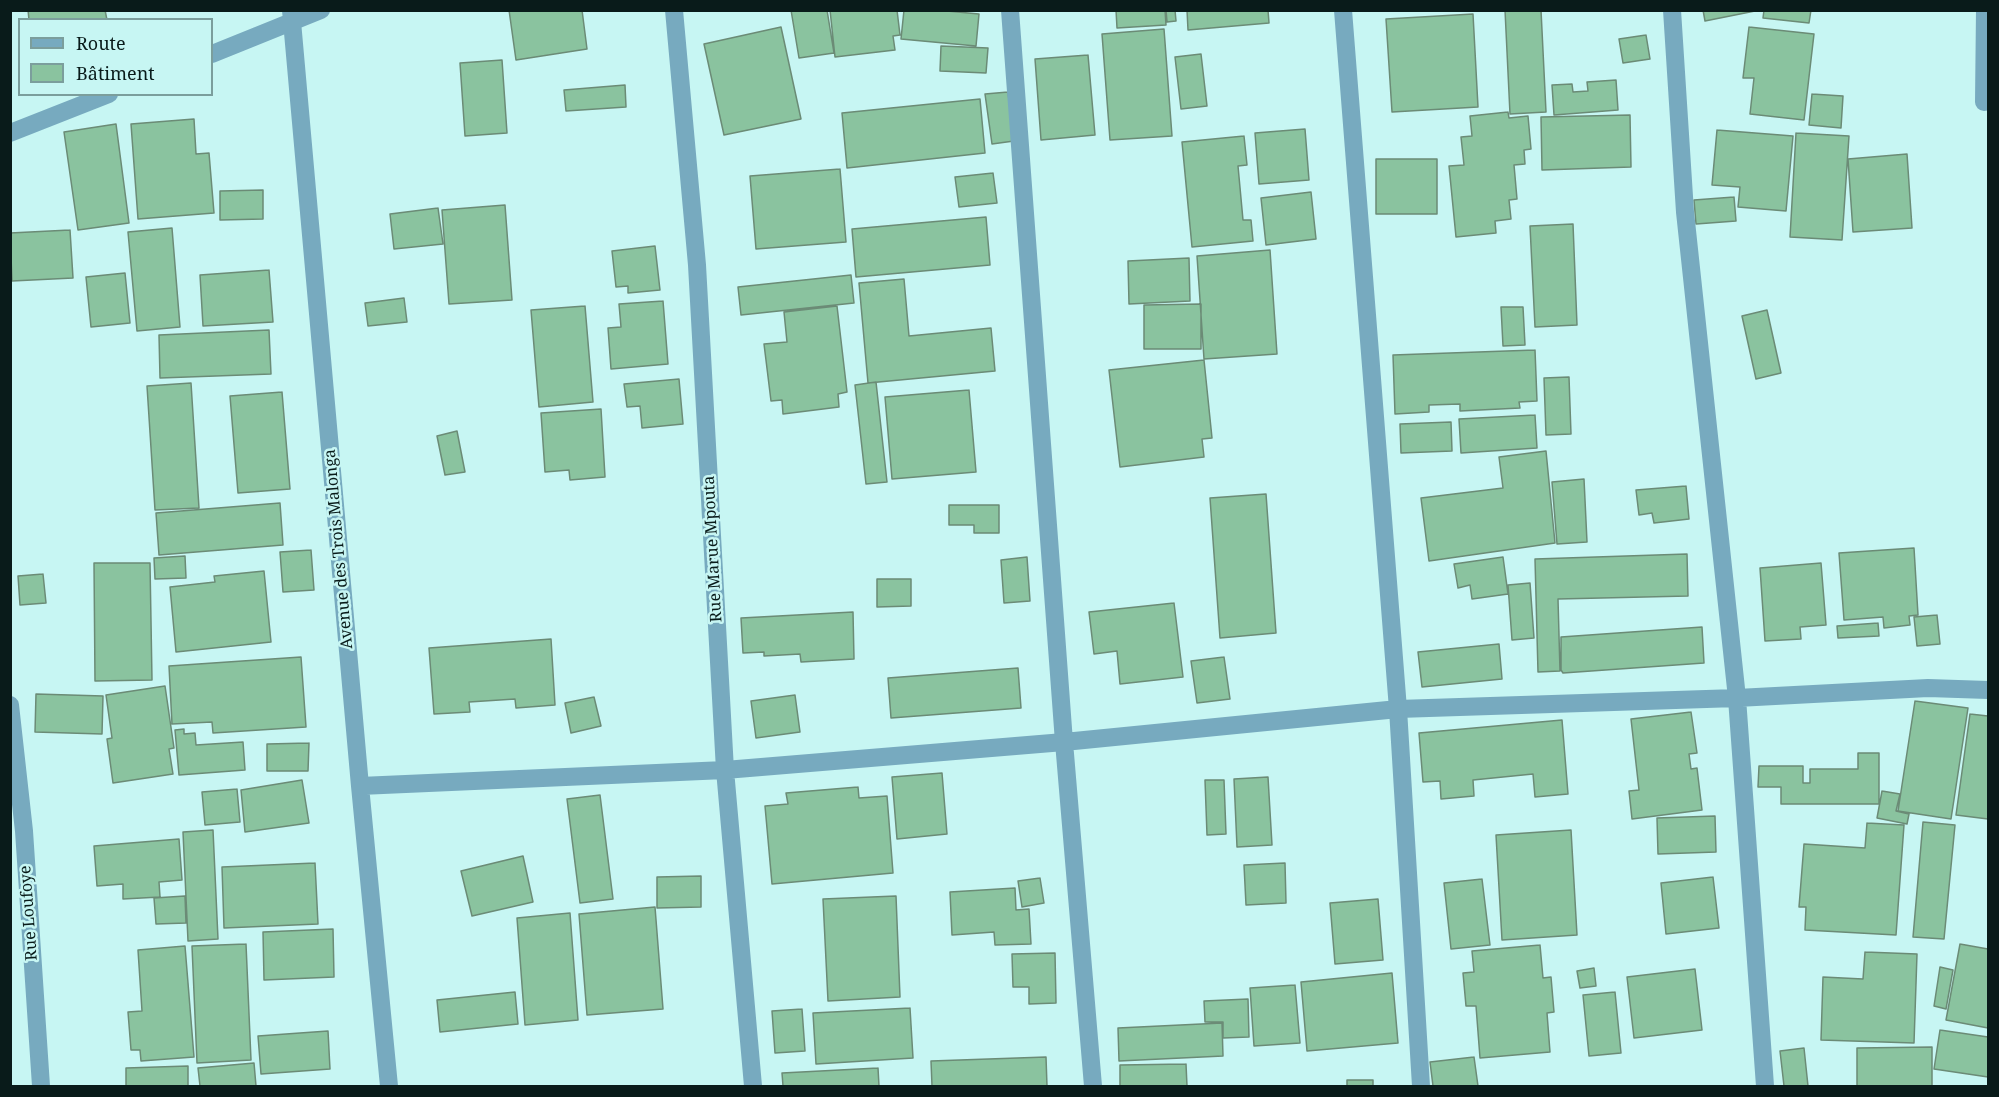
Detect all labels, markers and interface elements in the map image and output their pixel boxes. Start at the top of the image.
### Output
legend [18,18,213,96]
text: Route [76,31,126,55]
text: Bâtiment [76,61,155,85]
street label: Avenue des Trois Malonga [321,448,357,650]
street label: Rue Marue Mpouta [700,475,726,623]
street label: Rue Loufoye [16,865,42,961]

